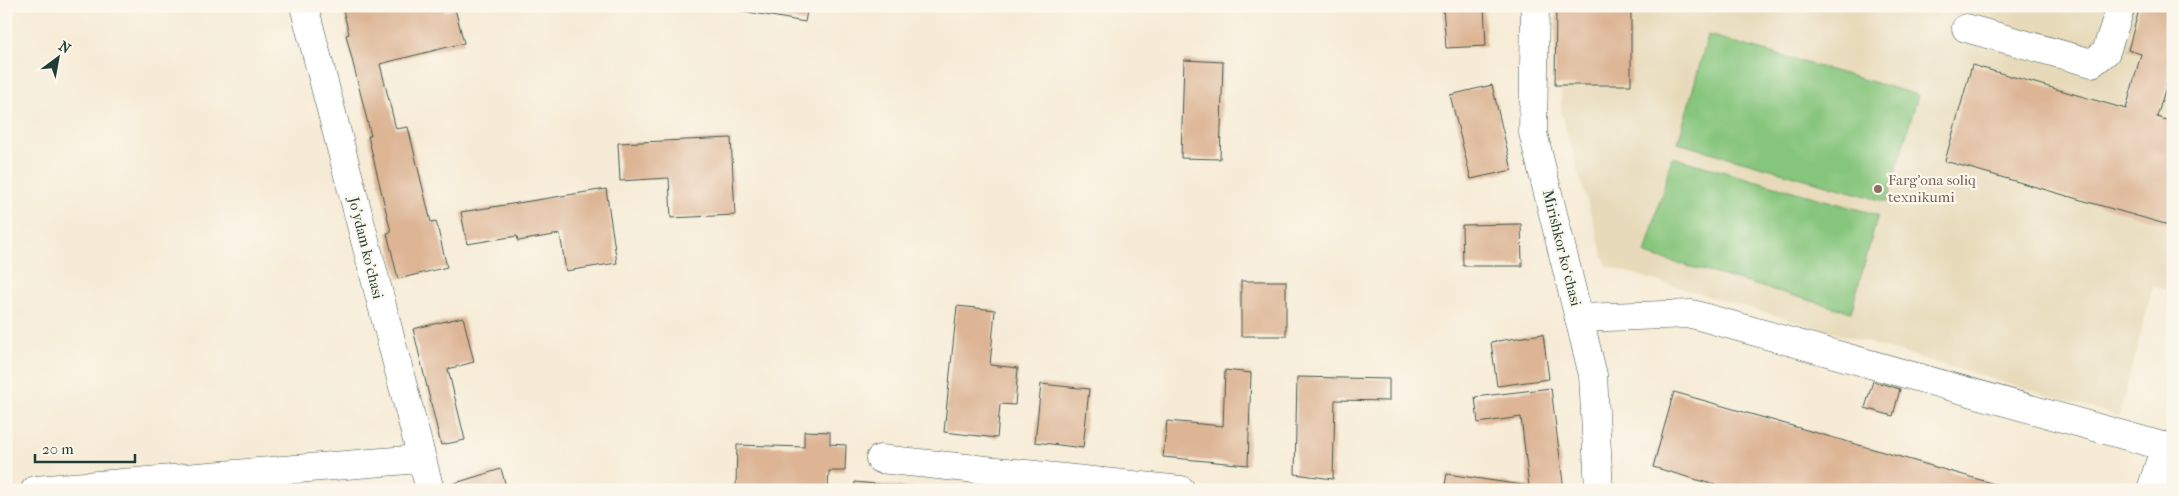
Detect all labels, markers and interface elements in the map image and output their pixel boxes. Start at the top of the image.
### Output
north arrow [32,32,82,82]
text: N [56,37,74,58]
place label: Farg'ona soliq texnikumi [1888,171,1976,206]
marker: Farg'ona soliq texnikumi [1872,183,1884,195]
street label: Mirishkor koʻchasi [1539,188,1585,309]
street label: Jo'ydam ko'chasi [344,194,387,301]
scale bar [35,431,135,463]
text: 20 m [42,440,74,458]

